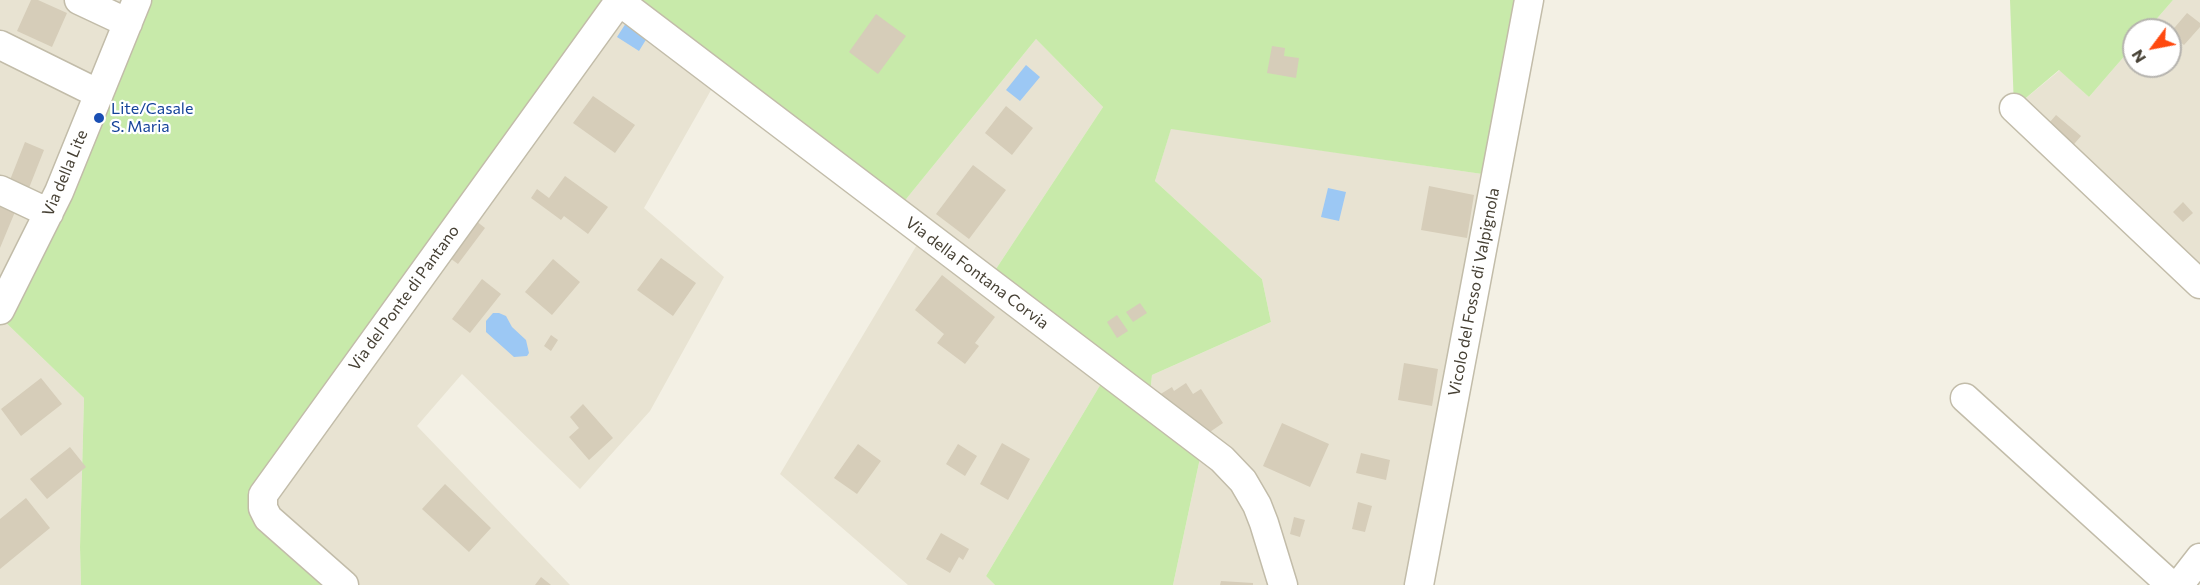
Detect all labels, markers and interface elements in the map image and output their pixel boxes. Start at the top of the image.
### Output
north arrow [2122,18,2182,78]
text: N [2127,47,2149,67]
place label: Lite/Casale S. Maria [111,99,193,137]
marker: Lite/Casale S. Maria [92,111,106,125]
street label: Via della Lite [38,127,92,219]
street label: Vicolo del Fosso di Valpignola [1444,186,1504,398]
street label: Via della Fontana Corvia [902,213,1052,333]
street label: Via del Ponte di Pantano [345,221,463,375]

